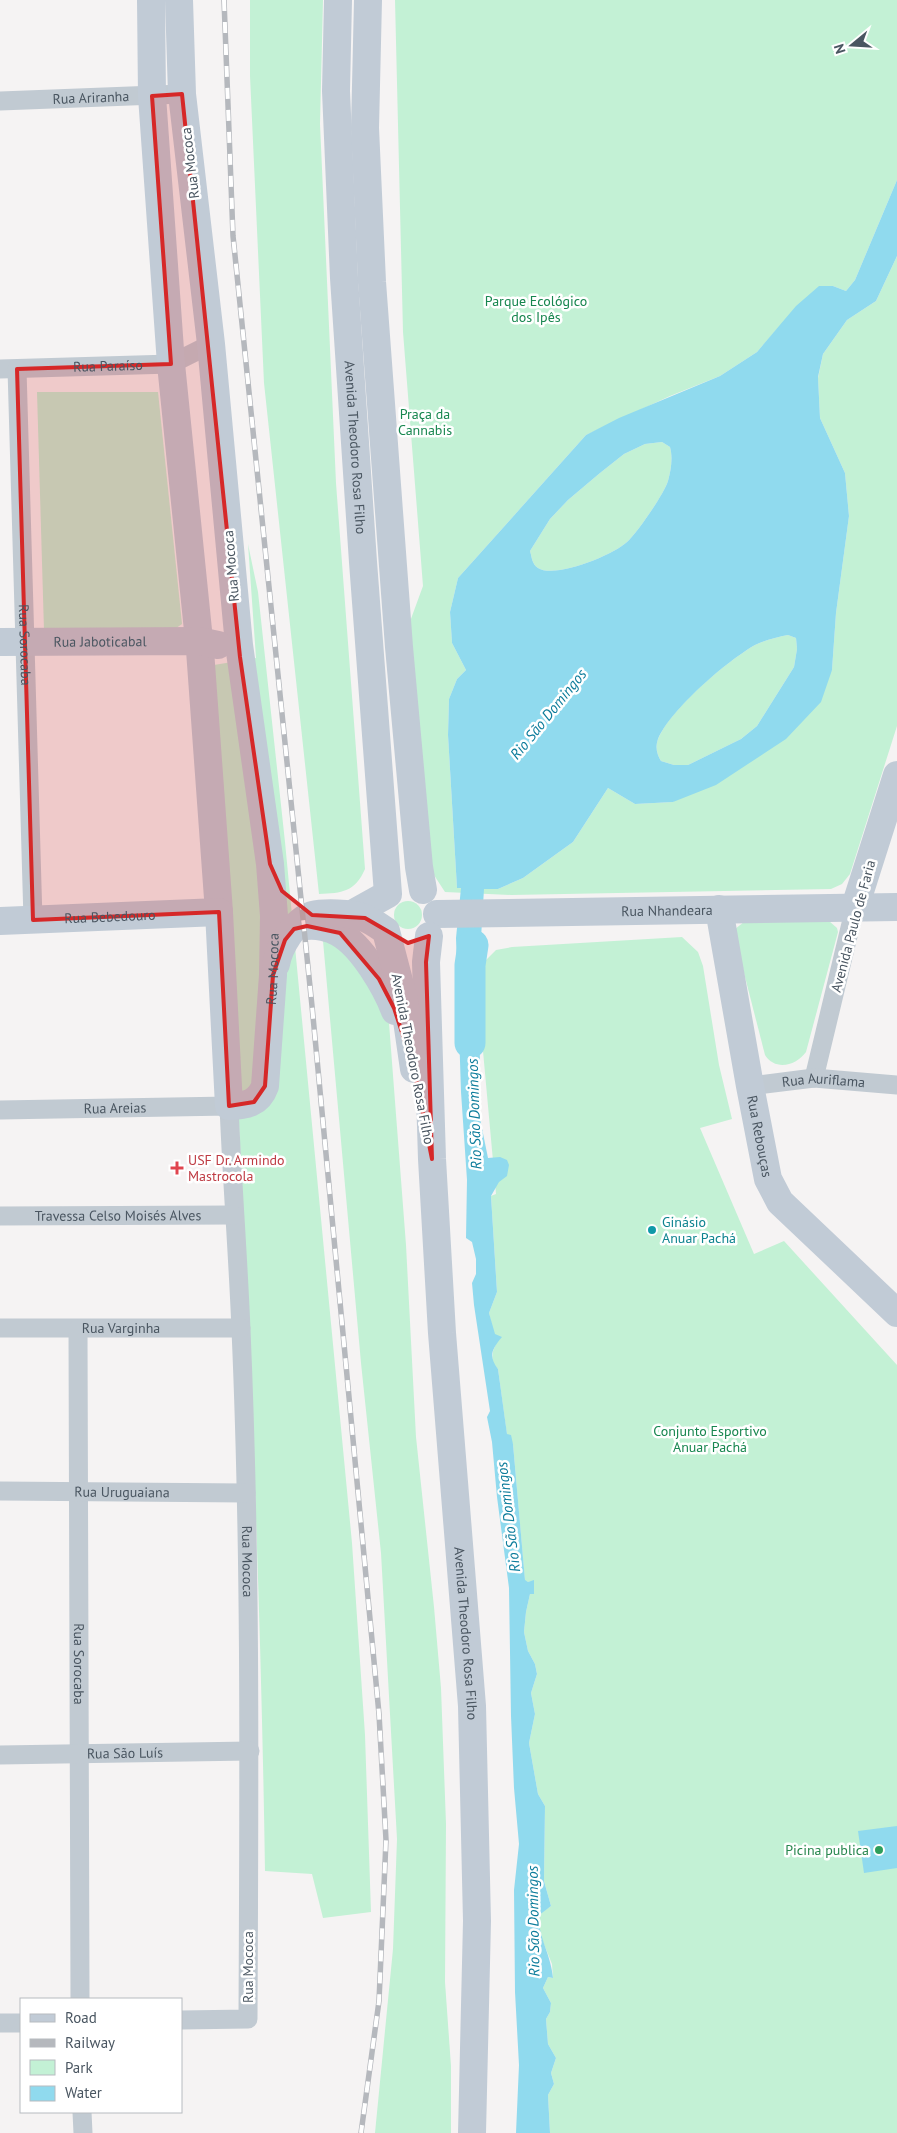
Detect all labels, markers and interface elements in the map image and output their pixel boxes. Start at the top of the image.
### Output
north arrow [827,20,877,70]
text: N [830,42,850,56]
street label: Rua Ariranha [52,87,130,108]
street label: Rua Mococa [177,126,203,200]
park label: Parque Ecológico dos Ipês [485,292,587,326]
street label: Rua Paraíso [73,356,143,376]
street label: Avenida Theodoro Rosa Filho [341,360,370,535]
park label: Praça da Cannabis [398,405,452,439]
street label: Rua Mococa [219,529,243,603]
street label: Rua Sorocaba [15,604,35,686]
street label: Rua Jaboticabal [53,632,147,651]
water label: Rio São Domingos [506,665,590,763]
street label: Avenida Paulo de Faria [827,858,879,994]
street label: Rua Nhandeara [621,901,713,920]
street label: Rua Bebedouro [64,906,156,927]
street label: Rua Mococa [262,933,283,1005]
street label: Avenida Theodoro Rosa Filho [388,972,438,1146]
water label: Rio São Domingos [463,1058,485,1170]
street label: Rua Auriflama [781,1069,866,1091]
street label: Rua Rebouças [743,1094,776,1179]
street label: Rua Areias [83,1098,147,1118]
place label: USF Dr. Armindo Mastrocola [188,1151,285,1185]
marker: USF Dr. Armindo Mastrocola [170,1161,184,1175]
street label: Travessa Celso Moisés Alves [35,1206,201,1225]
place label: Ginásio Anuar Pachá [662,1213,736,1247]
marker: Ginásio Anuar Pachá [646,1224,658,1236]
street label: Rua Varginha [82,1319,160,1337]
park label: Conjunto Esportivo Anuar Pachá [653,1422,767,1456]
water label: Rio São Domingos [492,1461,524,1573]
street label: Rua Uruguaiana [74,1483,170,1501]
street label: Rua Mococa [238,1525,257,1598]
street label: Avenida Theodoro Rosa Filho [450,1546,481,1720]
street label: Rua Sorocaba [70,1623,88,1705]
street label: Rua São Luís [87,1743,163,1763]
place label: Picina publica [785,1841,869,1859]
marker: Picina publica [873,1844,885,1856]
water label: Rio São Domingos [523,1865,543,1977]
street label: Rua Mococa [239,1931,257,2003]
legend [20,1998,182,2113]
text: Road [65,2008,97,2027]
text: Railway [65,2033,115,2052]
text: Park [65,2058,93,2077]
text: Water [65,2083,102,2102]

